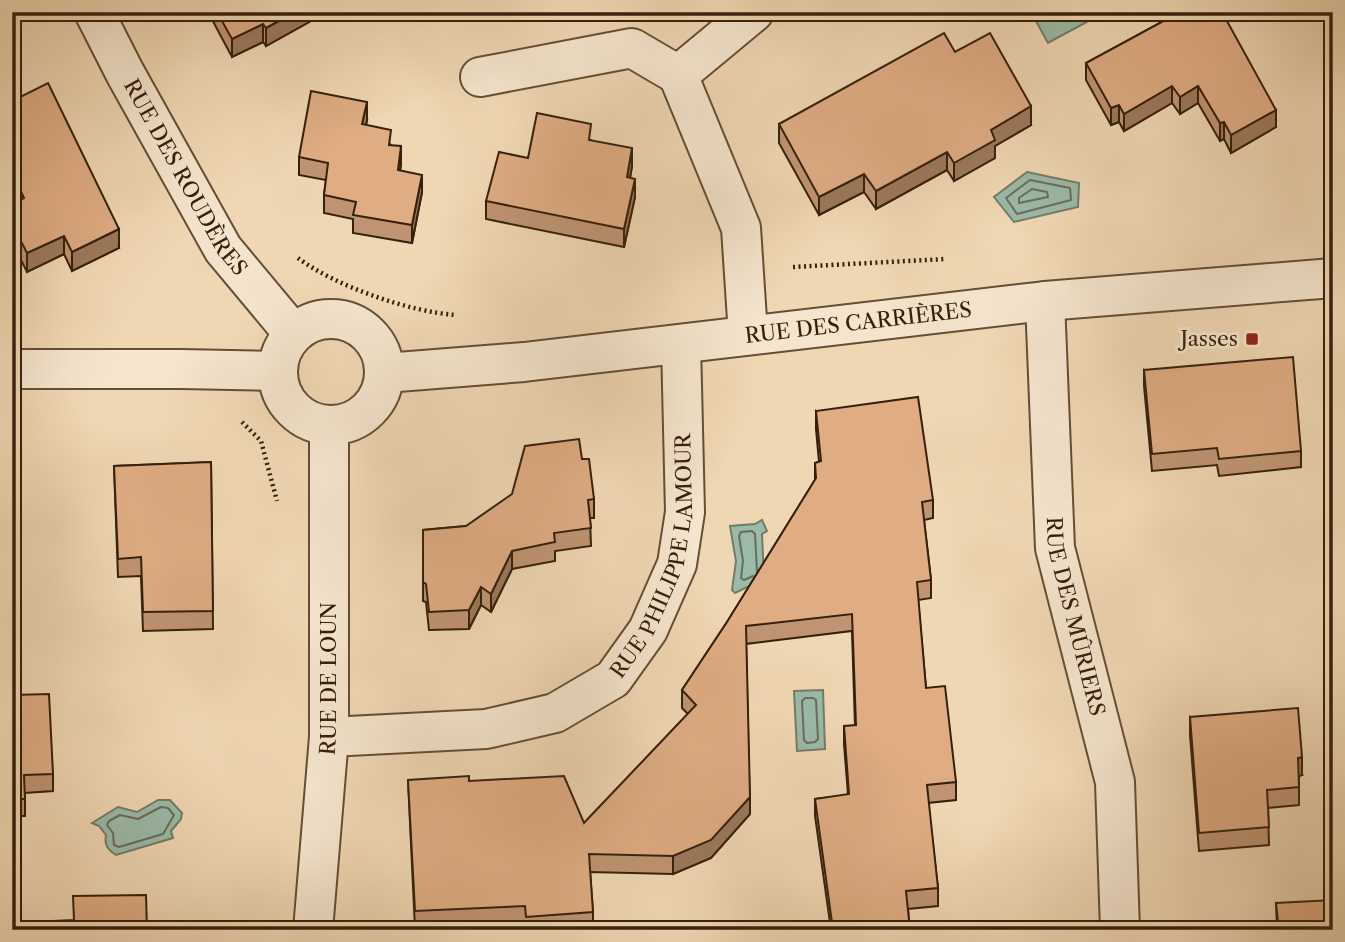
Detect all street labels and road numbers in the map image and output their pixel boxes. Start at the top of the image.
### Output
street label: RUE DES ROUDÈRES [119,74,253,280]
street label: RUE DES CARRIÈRES [743,297,973,348]
street label: RUE PHILIPPE LAMOUR [605,432,697,683]
street label: RUE DES MÛRIERS [1042,516,1111,718]
street label: RUE DE LOUN [315,602,341,756]

